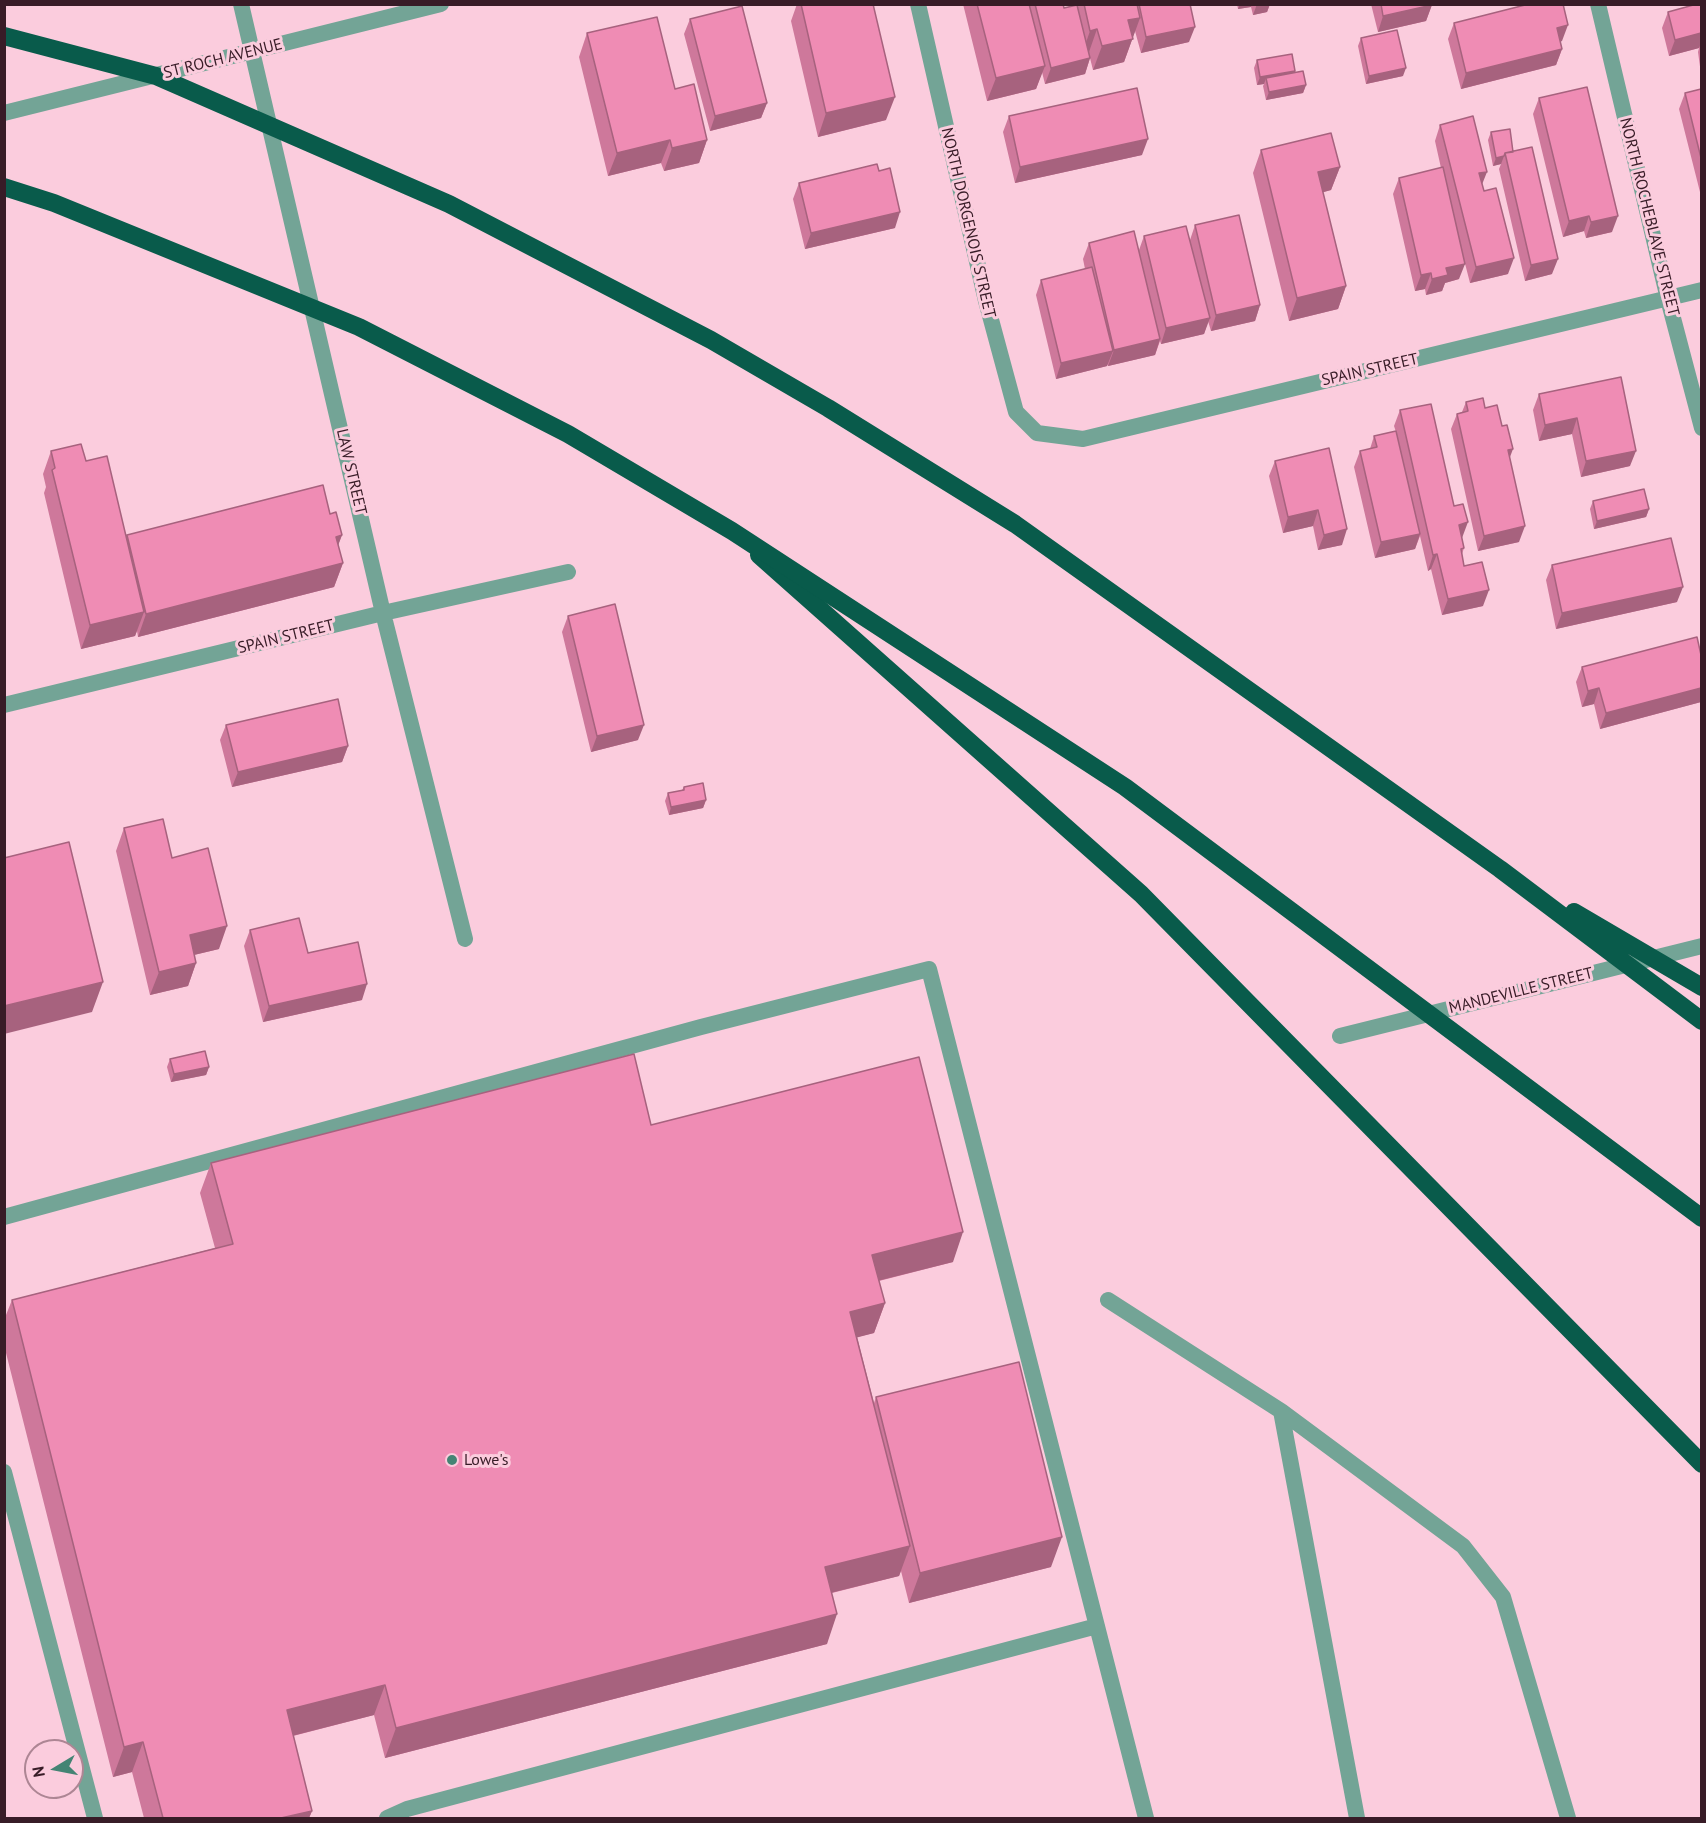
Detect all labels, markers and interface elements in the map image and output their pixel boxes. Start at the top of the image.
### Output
street label: ST ROCH AVENUE [162,35,284,83]
street label: NORTH ROCHEBLAVE STREET [1615,116,1683,318]
street label: NORTH DORGENOIS STREET [937,126,999,320]
street label: SPAIN STREET [1320,350,1420,390]
street label: LAW STREET [332,427,370,517]
street label: SPAIN STREET [236,616,336,658]
street label: MANDEVILLE STREET [1447,964,1595,1018]
place label: Lowe's [464,1450,508,1470]
marker: Lowe's [445,1453,459,1467]
north arrow [24,1739,84,1799]
text: N [27,1765,49,1779]

